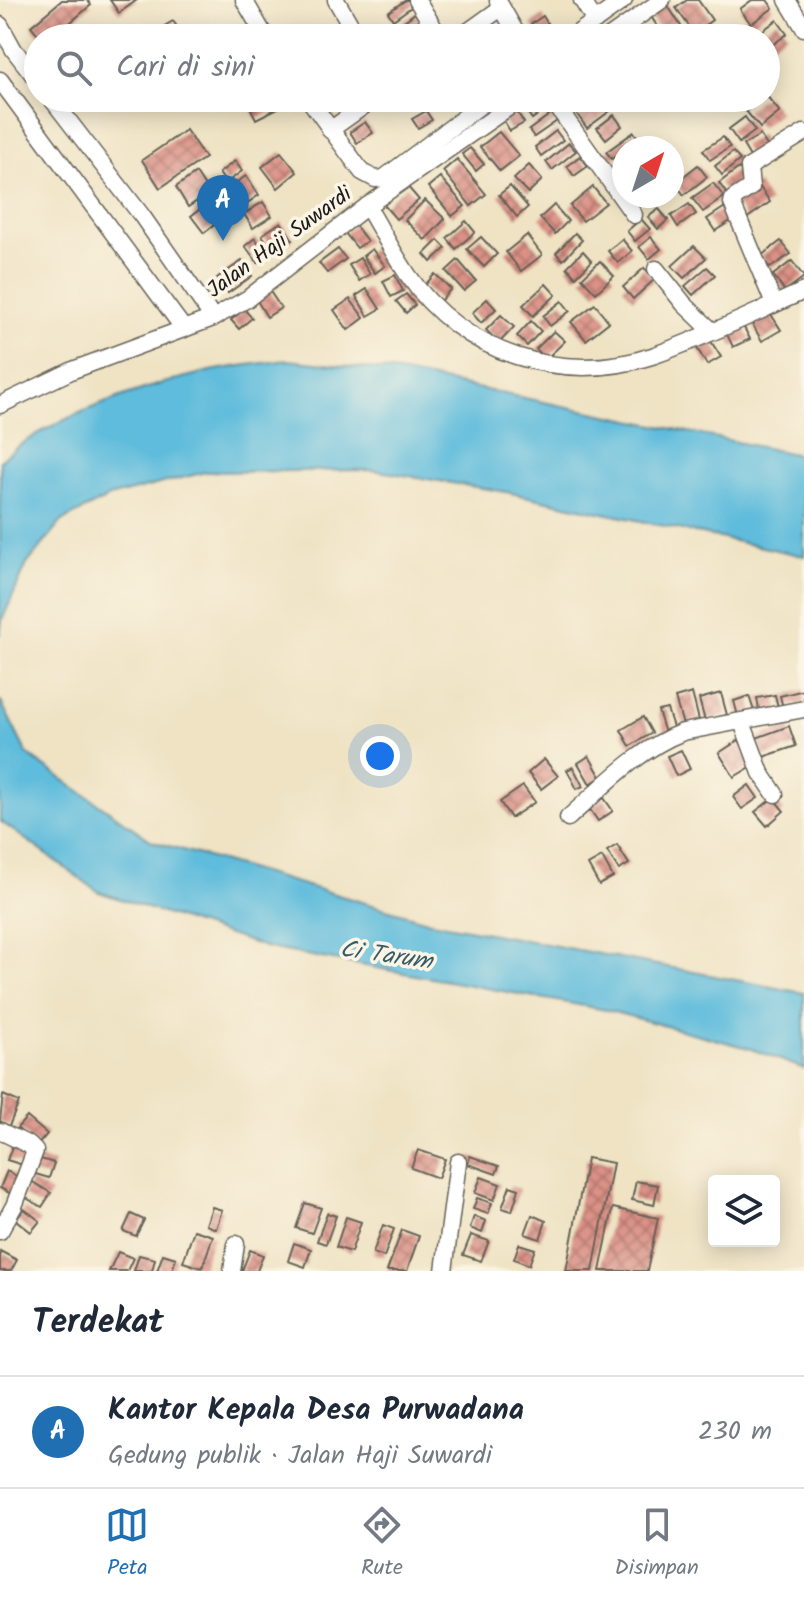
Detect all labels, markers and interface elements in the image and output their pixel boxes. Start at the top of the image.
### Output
search box [24,24,780,112]
text: Cari di sini [116,44,254,92]
icon: search [52,46,96,90]
north arrow [612,136,684,208]
pin: A [197,175,249,241]
street label: Jalan Haji Suwardi [200,178,361,308]
your location [360,736,400,776]
water label: Ci Tarum [338,930,436,982]
map controls [708,1175,780,1247]
button: layers [708,1175,780,1247]
text: Terdekat [32,1296,164,1350]
text: Kantor Kepala Desa Purwadana [108,1387,524,1435]
text: A [50,1411,66,1453]
text: 230 m [698,1411,772,1453]
text: Gedung publik · Jalan Haji Suwardi [108,1435,492,1477]
tab: Peta [105,1503,149,1586]
tab: Rute [360,1503,404,1586]
tab: Disimpan [615,1503,699,1586]

